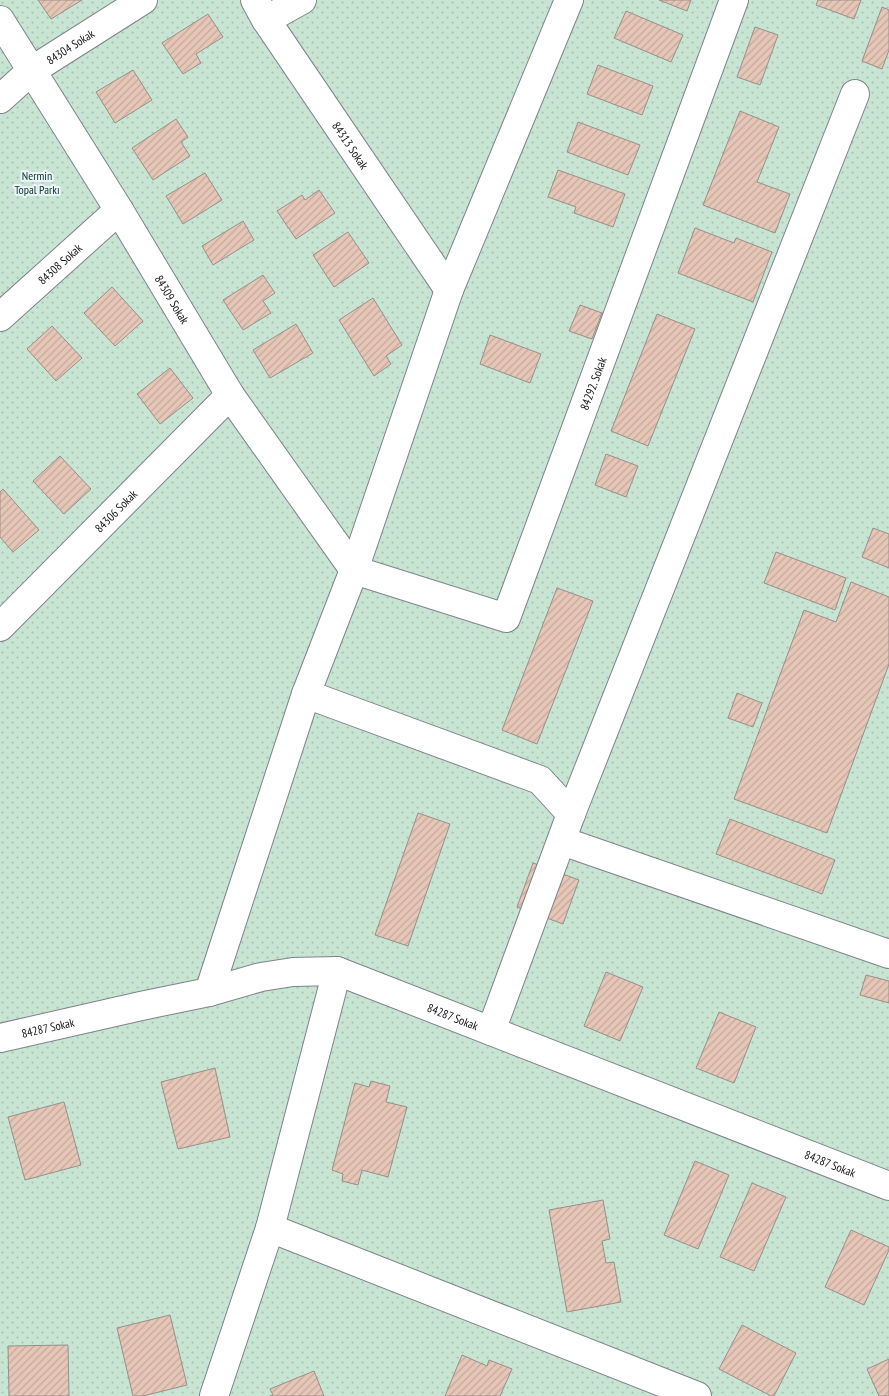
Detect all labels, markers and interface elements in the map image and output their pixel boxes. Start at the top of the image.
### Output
street label: 84304 Sokak [43,25,97,67]
street label: 84313 Sokak [329,119,372,172]
park label: Nermin Topal Parkı [14,168,60,197]
street label: 84308 Sokak [34,240,85,287]
street label: 84309 Sokak [152,272,193,326]
street label: 84292. Sokak [576,354,609,412]
street label: 84306 Sokak [91,486,140,535]
street label: 84287 Sokak [425,999,481,1033]
street label: 84287 Sokak [20,1014,76,1040]
street label: 84287 Sokak [803,1146,858,1180]

